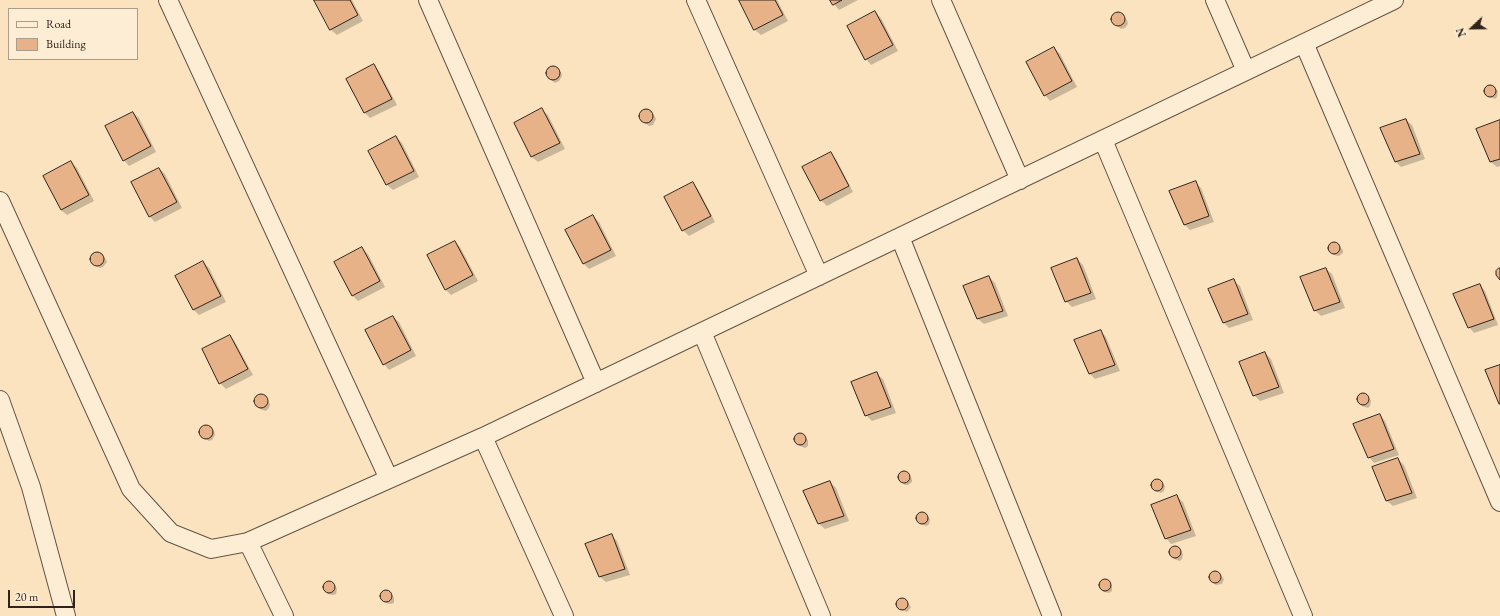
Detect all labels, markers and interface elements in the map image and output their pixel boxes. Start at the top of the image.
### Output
legend [8,8,138,60]
north arrow [1452,8,1492,48]
text: Road [46,16,71,32]
text: N [1453,26,1469,39]
text: Building [46,36,86,52]
scale bar [10,582,77,608]
text: 20 m [15,589,38,605]

